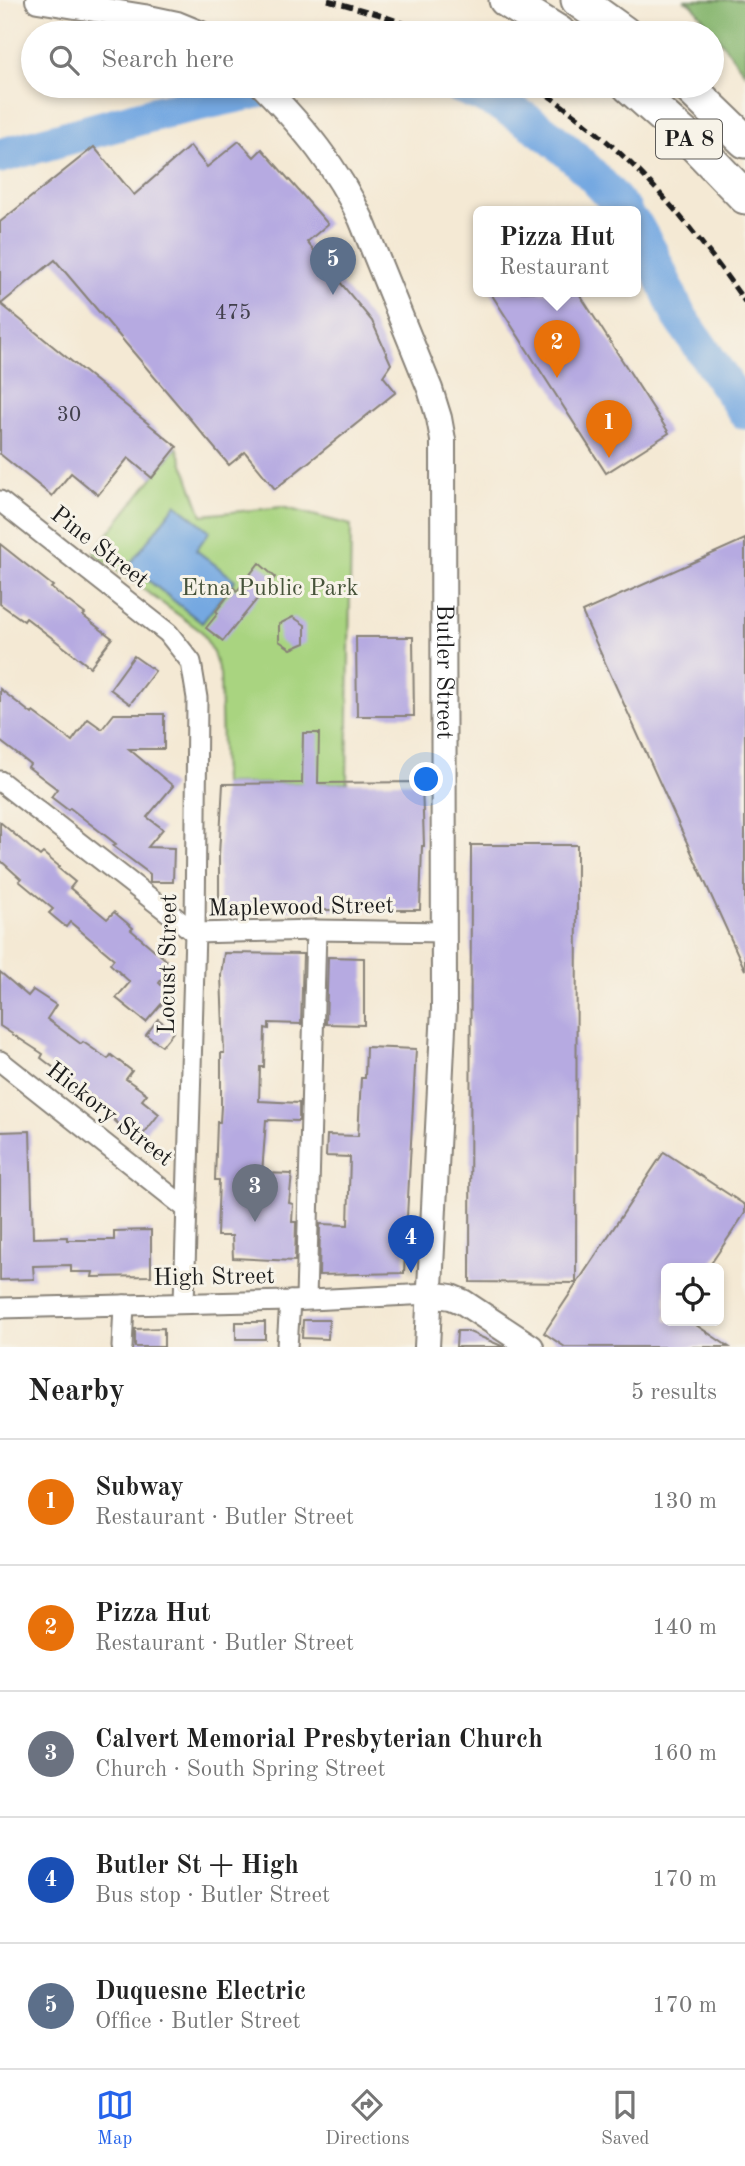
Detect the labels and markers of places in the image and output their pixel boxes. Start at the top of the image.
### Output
pin: 5 [310,237,356,295]
pin: 2 [534,320,580,378]
pin: 1 [586,400,632,458]
pin: 3 [232,1164,278,1222]
pin: 4 [388,1215,434,1273]

